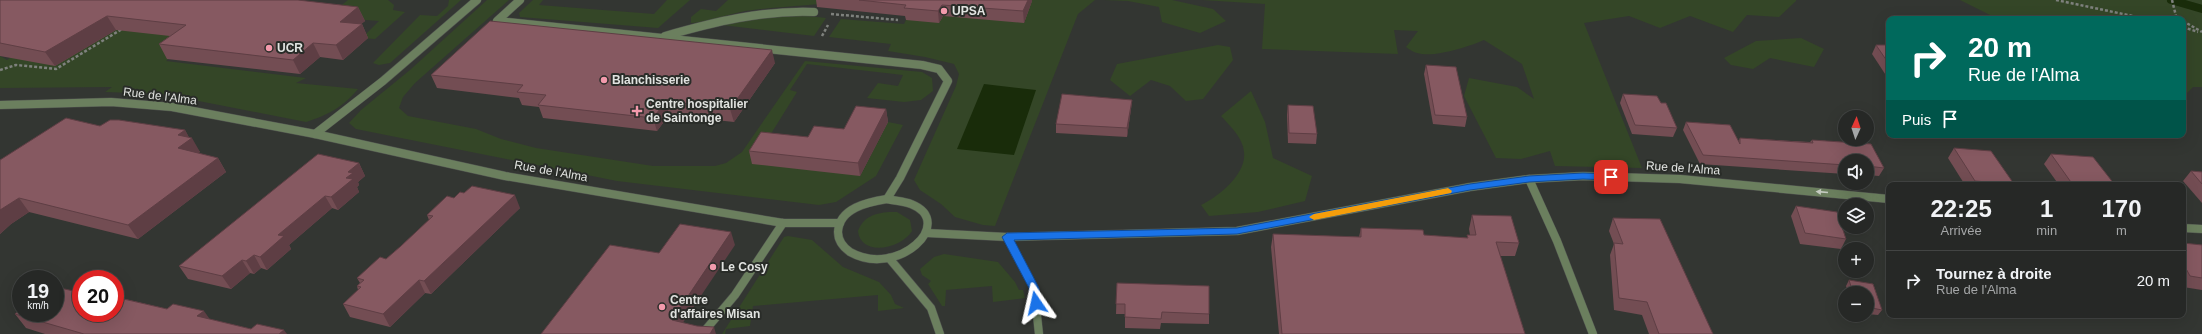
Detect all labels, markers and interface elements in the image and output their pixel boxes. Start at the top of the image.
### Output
place label: UPSA [952,4,986,18]
marker: UPSA [939,6,949,16]
icon: right [1902,32,1954,84]
text: 20 m [1968,32,2032,63]
place label: UCR [277,41,303,55]
marker: UCR [264,43,274,53]
text: Rue de l'Alma [1968,65,2080,85]
place label: Blanchisserie [612,73,690,87]
marker: Blanchisserie [599,75,609,85]
street label: Rue de l'Alma [122,85,198,108]
place label: Centre hospitalier de Saintonge [646,97,748,125]
marker: Centre hospitalier de Saintonge [631,105,643,117]
icon: arrive [1939,108,1961,130]
north arrow [1838,110,1874,146]
map controls [1838,110,1874,322]
text: Puis [1902,111,1931,128]
button: sound [1838,154,1874,190]
street label: Rue de l'Alma [513,158,589,184]
street label: Rue de l'Alma [1645,158,1721,178]
pin [1594,160,1628,194]
icon: arrive [1600,166,1622,188]
one-way arrow [1816,189,1828,196]
text: 22:25 [1930,195,1992,222]
text: 1 [2040,195,2053,222]
text: 170 [2102,195,2142,222]
button: layers [1838,198,1874,234]
text: Arrivée [1940,223,1982,238]
text: min [2036,223,2057,238]
text: m [2116,223,2127,238]
button: + [1838,242,1874,278]
place label: Le Cosy [721,260,768,274]
marker: Le Cosy [708,262,718,272]
text: Tournez à droite [1936,265,2052,282]
speed limit sign: 20 [72,270,124,322]
icon: right [1902,270,1924,292]
text: 20 m [2137,272,2170,289]
text: 19 [27,280,49,302]
position arrow [1015,282,1057,324]
text: Rue de l'Alma [1936,282,2017,297]
button: − [1838,286,1874,322]
place label: Centre d'affaires Misan [670,293,760,321]
text: km/h [27,300,49,311]
marker: Centre d'affaires Misan [657,302,667,312]

